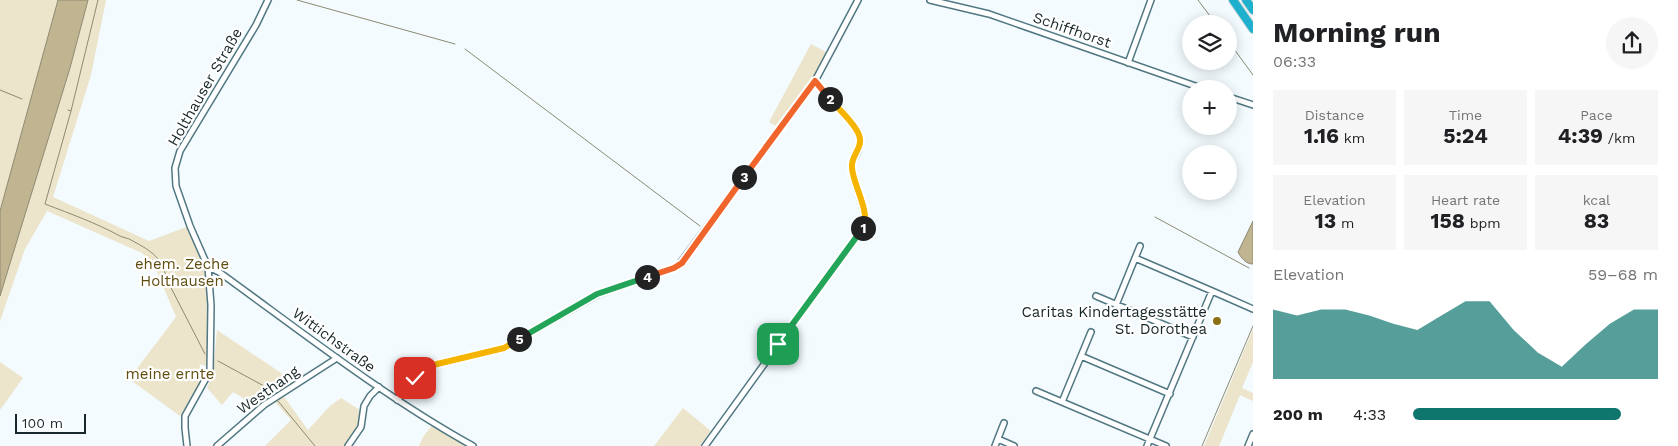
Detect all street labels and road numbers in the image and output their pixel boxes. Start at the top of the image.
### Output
street label: Schiffhorst [1031,8,1114,52]
street label: Holthauser Straße [164,25,246,149]
street label: Wittichstraße [289,304,379,376]
street label: Westhang [233,362,303,418]

